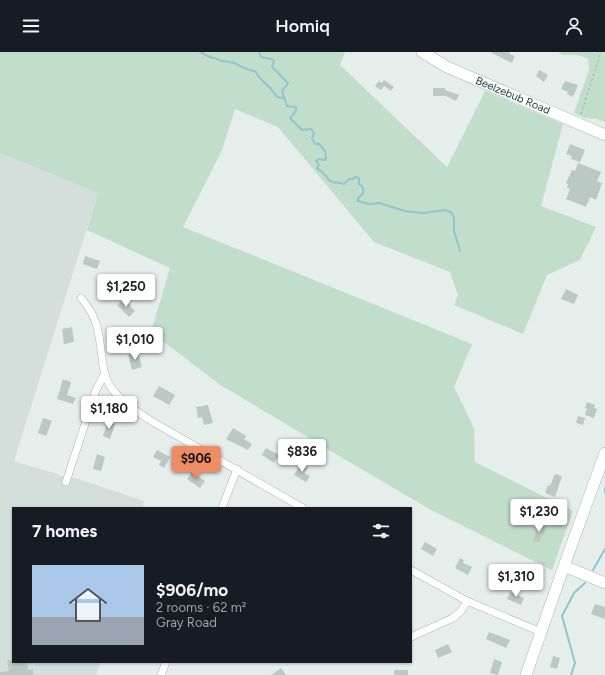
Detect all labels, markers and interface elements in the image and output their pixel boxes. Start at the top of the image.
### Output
icon: menu [20,15,42,37]
text: Homiq [275,15,330,37]
icon: person [563,15,585,37]
street label: Beelzebub Road [474,74,552,117]
pin: $1,250 [93,274,159,308]
text: $1,250 [106,279,146,294]
pin: $1,010 [102,327,168,361]
text: $1,010 [116,332,154,347]
pin: $1,180 [76,396,142,430]
text: $1,180 [90,401,128,416]
pin: $836 [278,439,326,473]
text: $836 [287,444,317,459]
pin: $906 [172,446,220,480]
text: $906 [181,451,211,466]
pin: $1,230 [506,499,572,533]
text: $1,230 [519,504,559,519]
icon: filters [370,520,392,542]
text: 7 homes [32,521,97,541]
pin: $1,310 [483,564,549,598]
text: $1,310 [497,569,535,584]
text: $906/mo [156,580,228,600]
icon: home [64,581,112,629]
text: 2 rooms · 62 m² [156,600,246,615]
text: Gray Road [156,615,217,630]

